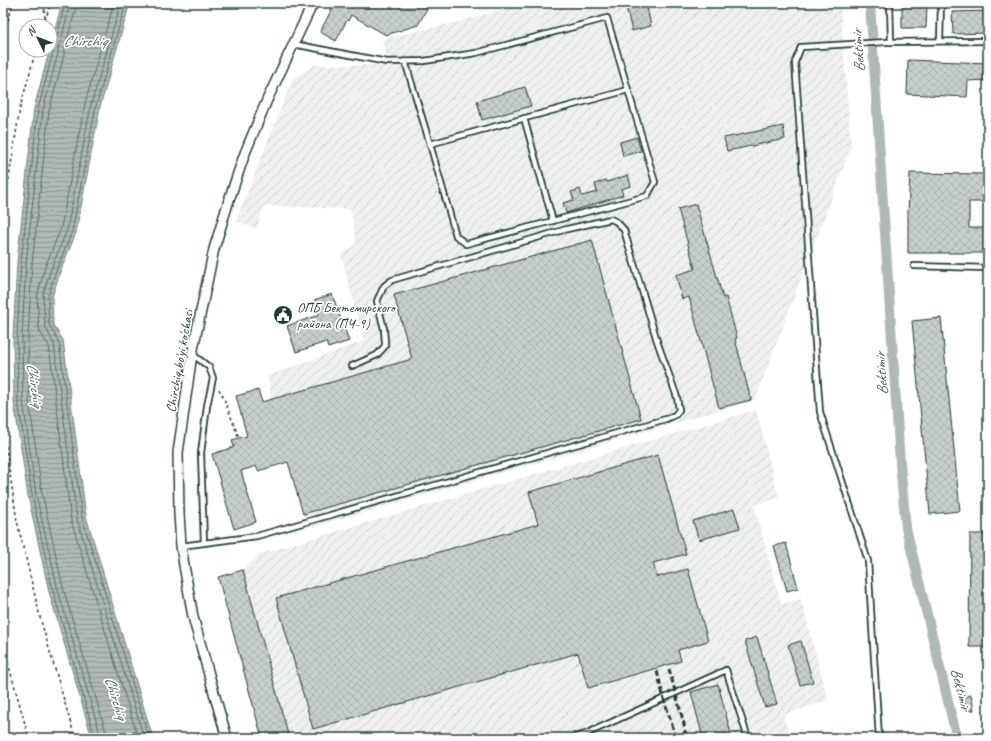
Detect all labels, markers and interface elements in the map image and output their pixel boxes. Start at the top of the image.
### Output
north arrow [18,18,58,58]
text: N [23,22,40,38]
water label: Bektimir [847,27,869,73]
water label: Chirchiq [63,32,110,51]
place label: ОПБ Бектемирского района (ПЧ-9) [297,299,397,332]
public building icon: ОПБ Бектемирского района (ПЧ-9) [272,304,294,326]
street label: Chirchiq bo'yi ko'chasi [162,306,197,414]
water label: Bektimir [870,350,892,396]
water label: Chirchiq [22,362,47,411]
water label: Bektimir [946,666,976,715]
water label: Chirchiq [100,675,132,725]

